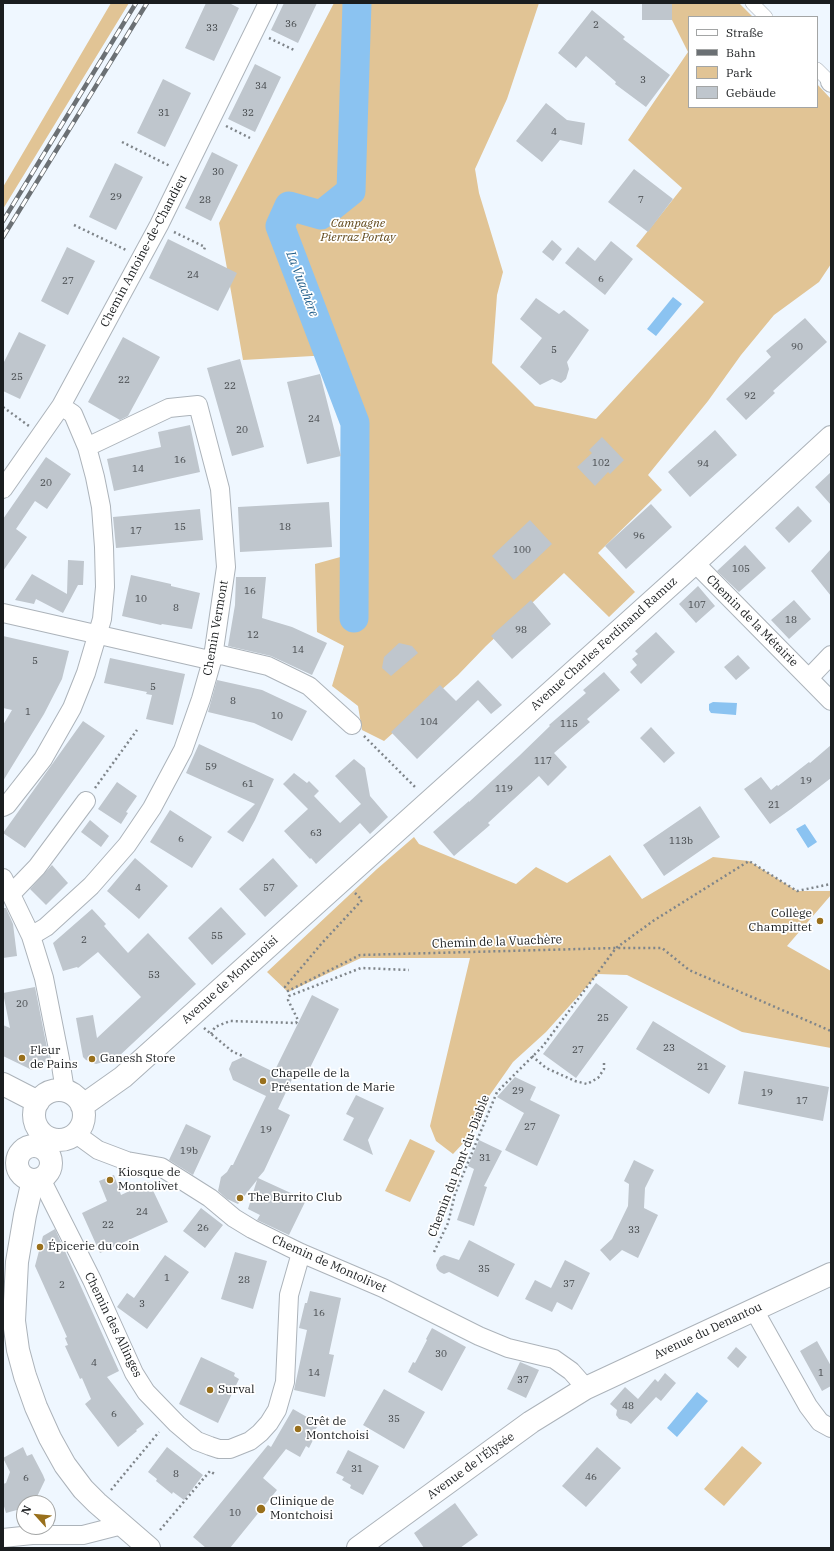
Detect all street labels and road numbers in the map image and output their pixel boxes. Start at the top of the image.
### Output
street label: Chemin Antoine-de-Chandieu [98,172,190,330]
street label: Chemin de la Métairie [703,572,801,670]
street label: Avenue Charles Ferdinand Ramuz [528,574,680,714]
street label: Chemin Vermont [201,579,231,677]
street label: Avenue de Montchoisi [179,933,281,1027]
street label: Chemin de la Vuachère [432,933,562,951]
street label: Chemin du Pont-du-Diable [425,1093,493,1239]
street label: Chemin de Montolivet [269,1232,389,1296]
street label: Chemin des Allinges [81,1270,145,1380]
street label: Avenue du Denantou [652,1300,764,1362]
street label: Avenue de l'Élysée [425,1430,517,1502]

